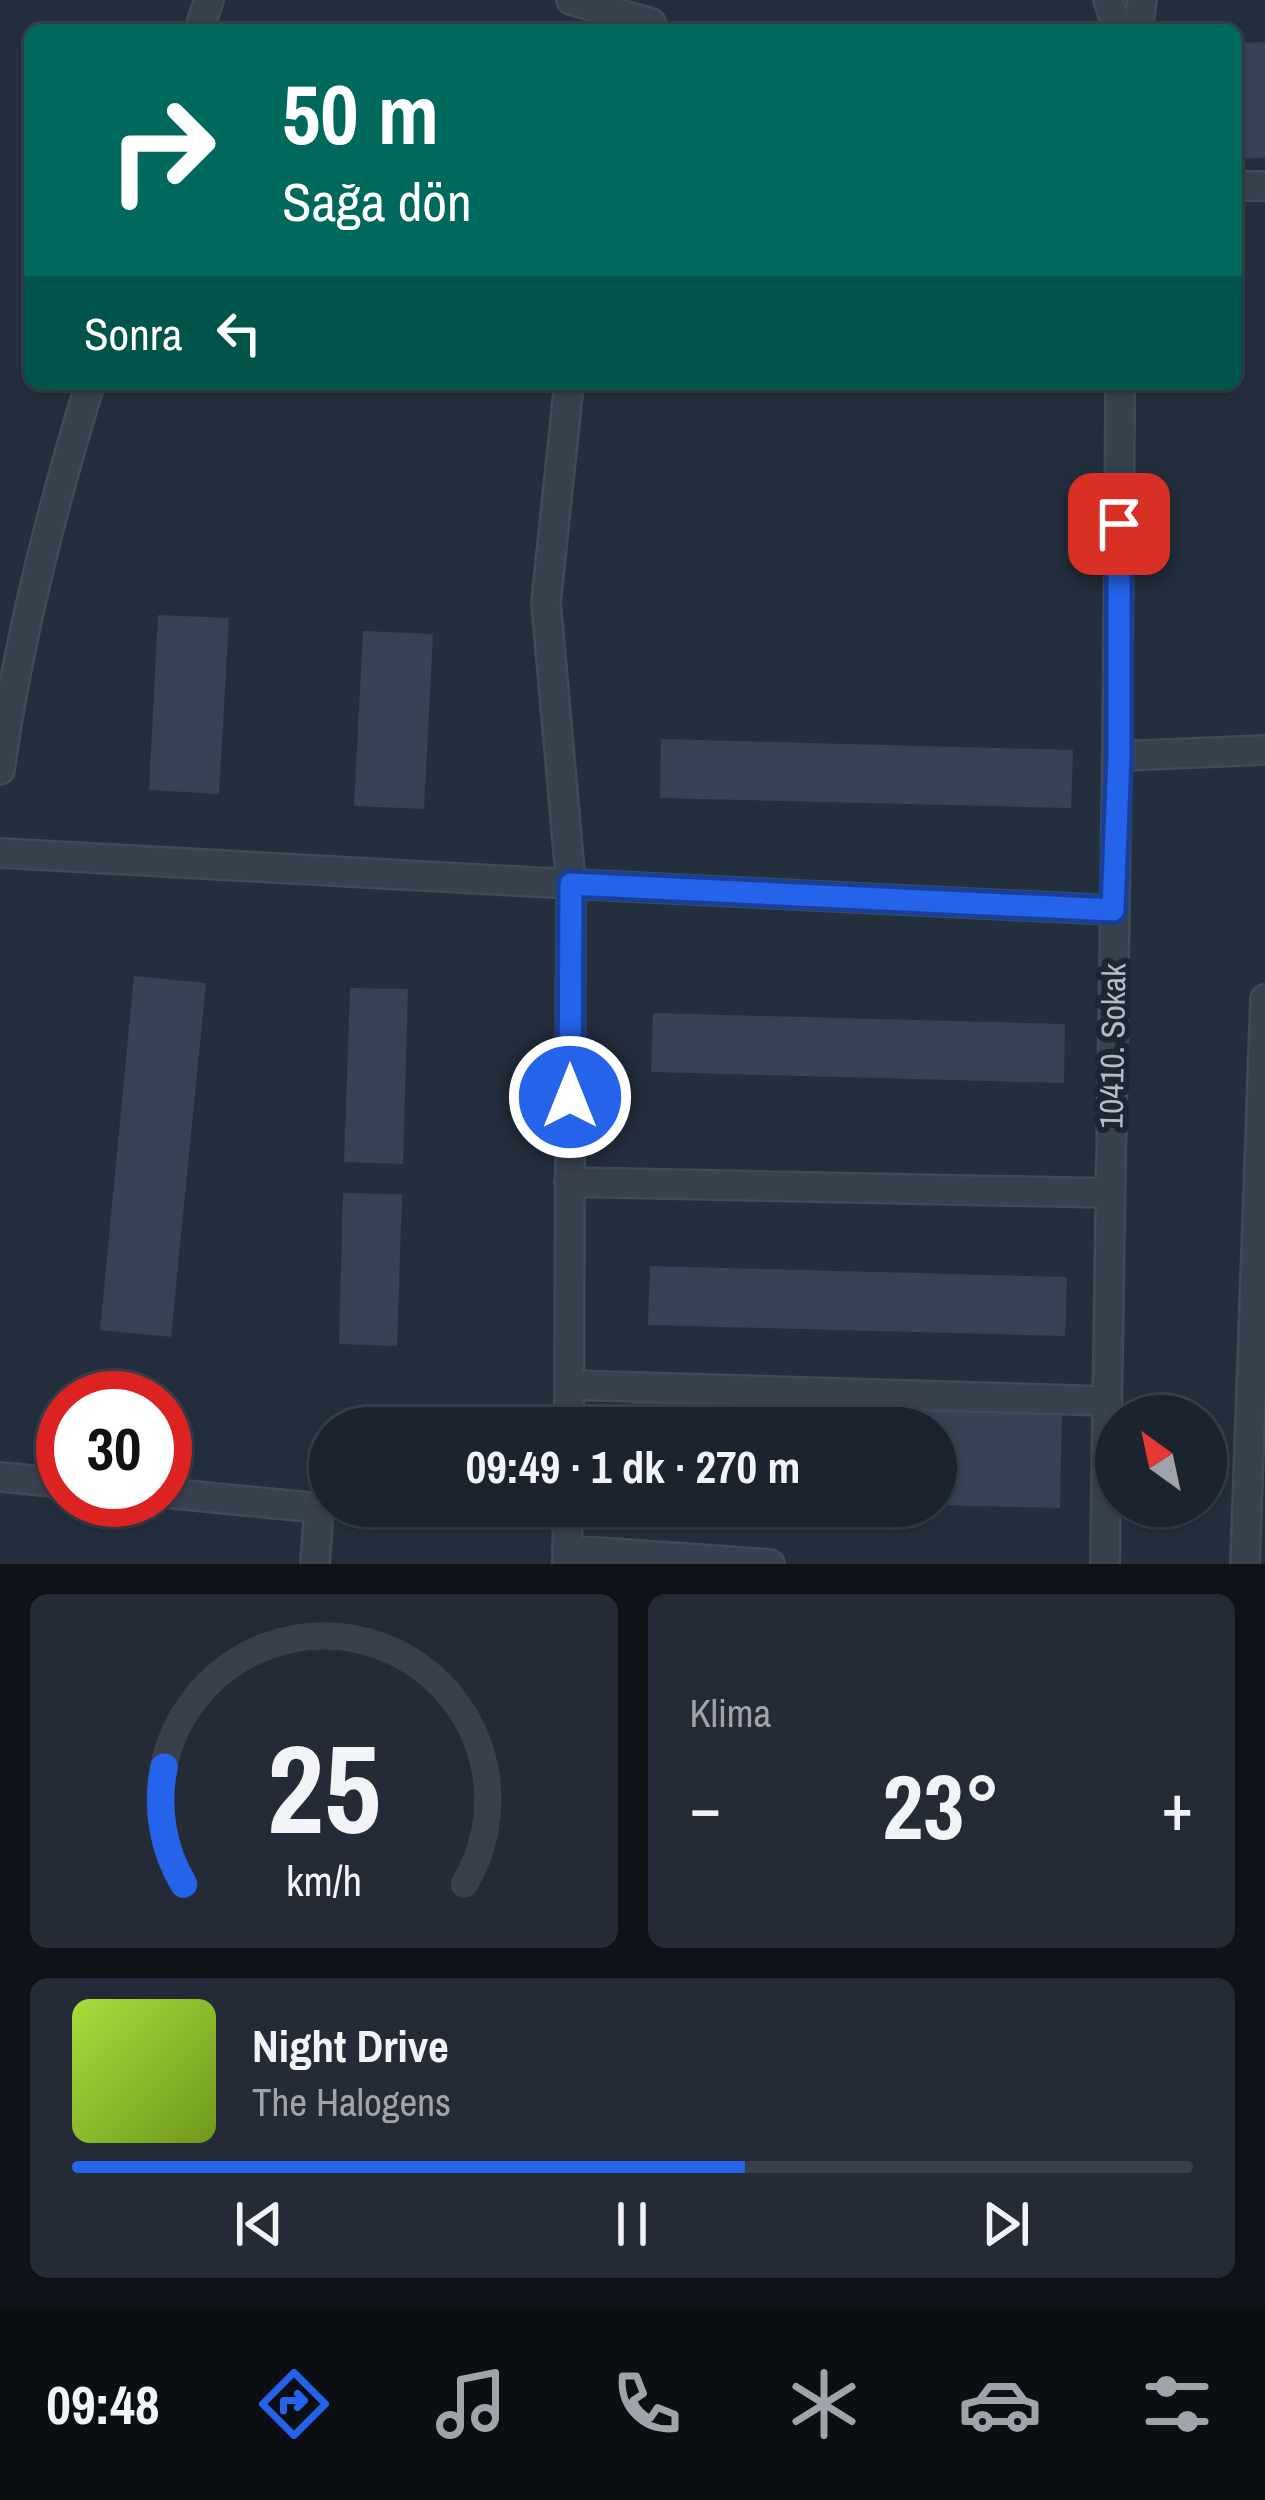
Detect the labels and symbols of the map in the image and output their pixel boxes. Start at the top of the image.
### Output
pin [1068,473,1170,575]
street label: 10410. Sokak [1089,962,1135,1129]
position arrow [507,1034,633,1160]
speed limit sign: 30 [36,1371,192,1527]
north arrow [1095,1395,1227,1527]

